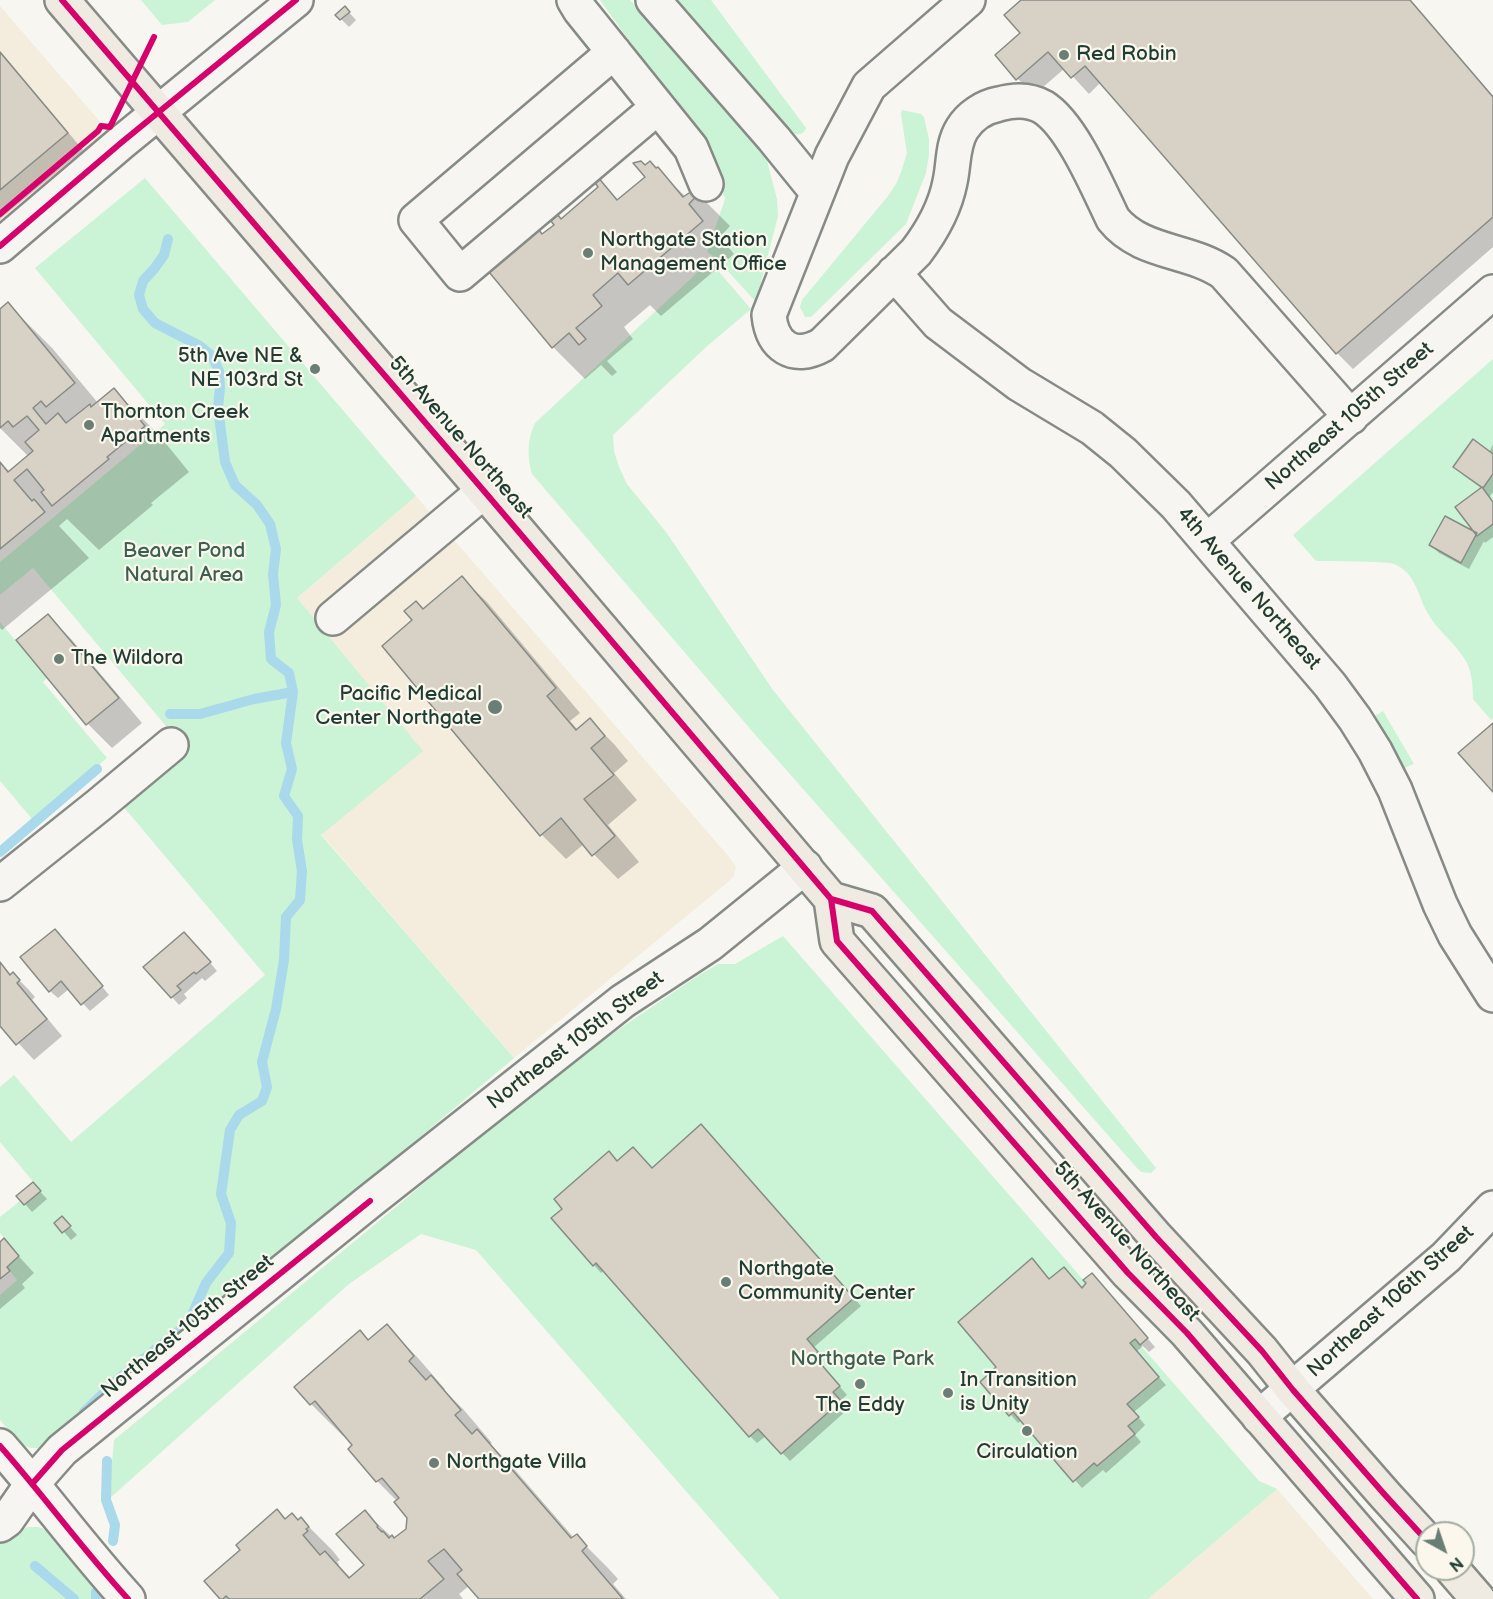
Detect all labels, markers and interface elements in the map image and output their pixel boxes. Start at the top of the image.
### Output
place label: Red Robin [1076,42,1177,68]
marker: Red Robin [1057,48,1071,62]
place label: Northgate Station Management Office [600,228,787,278]
marker: Northgate Station Management Office [581,246,595,260]
street label: Northeast 105th Street [1261,337,1439,497]
place label: 5th Ave NE & NE 103rd St [178,344,303,394]
street label: 5th Avenue Northeast [383,352,537,524]
marker: 5th Ave NE & NE 103rd St [308,362,322,376]
place label: Thornton Creek Apartments [101,400,249,450]
marker: Thornton Creek Apartments [82,418,96,432]
street label: 4th Avenue Northeast [1170,502,1326,676]
park label: Beaver Pond Natural Area [123,539,245,589]
place label: The Wildora [71,646,183,672]
marker: The Wildora [52,652,66,666]
place label: Pacific Medical Center Northgate [315,682,482,732]
marker: Pacific Medical Center Northgate [486,698,504,716]
street label: Northeast 105th Street [483,966,669,1116]
street label: 5th Avenue Northeast [1047,1157,1205,1327]
street label: Northeast 106th Street [1303,1221,1479,1383]
street label: Northeast 105th Street [97,1250,279,1404]
place label: Northgate Community Center [738,1257,915,1307]
marker: Northgate Community Center [719,1275,733,1289]
park label: Northgate Park [790,1347,934,1373]
place label: In Transition is Unity [960,1368,1077,1418]
marker: The Eddy [853,1377,867,1391]
marker: In Transition is Unity [941,1386,955,1400]
place label: The Eddy [815,1393,905,1419]
marker: Circulation [1020,1424,1034,1438]
place label: Circulation [976,1440,1078,1466]
place label: Northgate Villa [446,1450,587,1476]
marker: Northgate Villa [427,1456,441,1470]
north arrow [1415,1521,1475,1581]
text: N [1445,1552,1466,1575]

